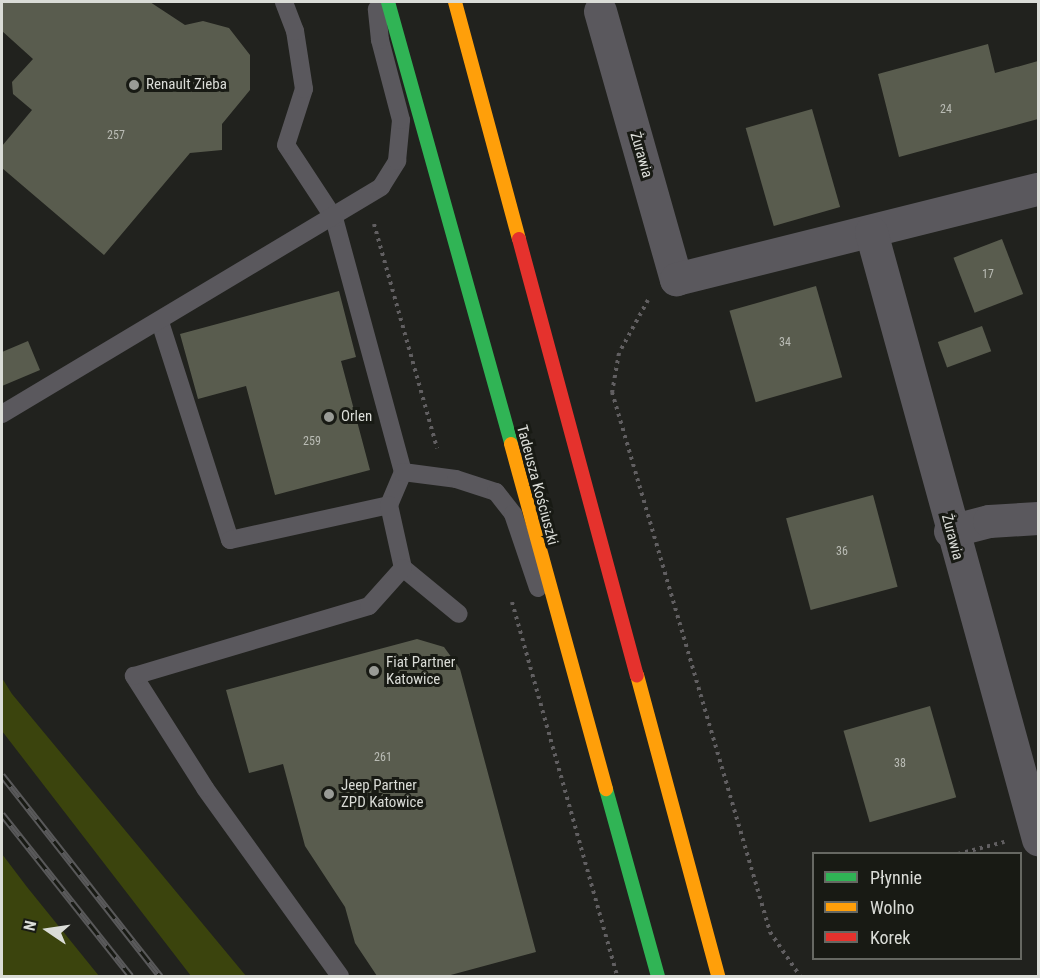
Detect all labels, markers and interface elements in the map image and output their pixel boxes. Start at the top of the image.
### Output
place label: Renault Zieba [146,76,227,94]
marker: Renault Zieba [127,78,141,92]
house number: 24 [940,103,952,117]
house number: 257 [107,129,125,143]
street label: Żurawia [626,130,656,180]
house number: 17 [982,268,994,282]
house number: 34 [779,336,791,350]
place label: Orlen [341,408,372,426]
marker: Orlen [322,410,336,424]
street label: Tadeusza Kościuszki [512,423,562,547]
house number: 259 [303,435,321,449]
street label: Żurawia [937,512,967,562]
house number: 36 [836,545,848,559]
place label: Fiat Partner Katowice [386,653,455,688]
marker: Fiat Partner Katowice [367,664,381,678]
house number: 261 [374,751,392,765]
house number: 38 [894,757,906,771]
place label: Jeep Partner ZPD Katowice [341,776,424,811]
marker: Jeep Partner ZPD Katowice [322,787,336,801]
legend [812,852,1022,960]
text: Płynnie [870,867,922,888]
text: Wolno [870,897,914,918]
north arrow [18,900,78,960]
text: N [20,919,40,933]
text: Korek [870,927,910,948]

